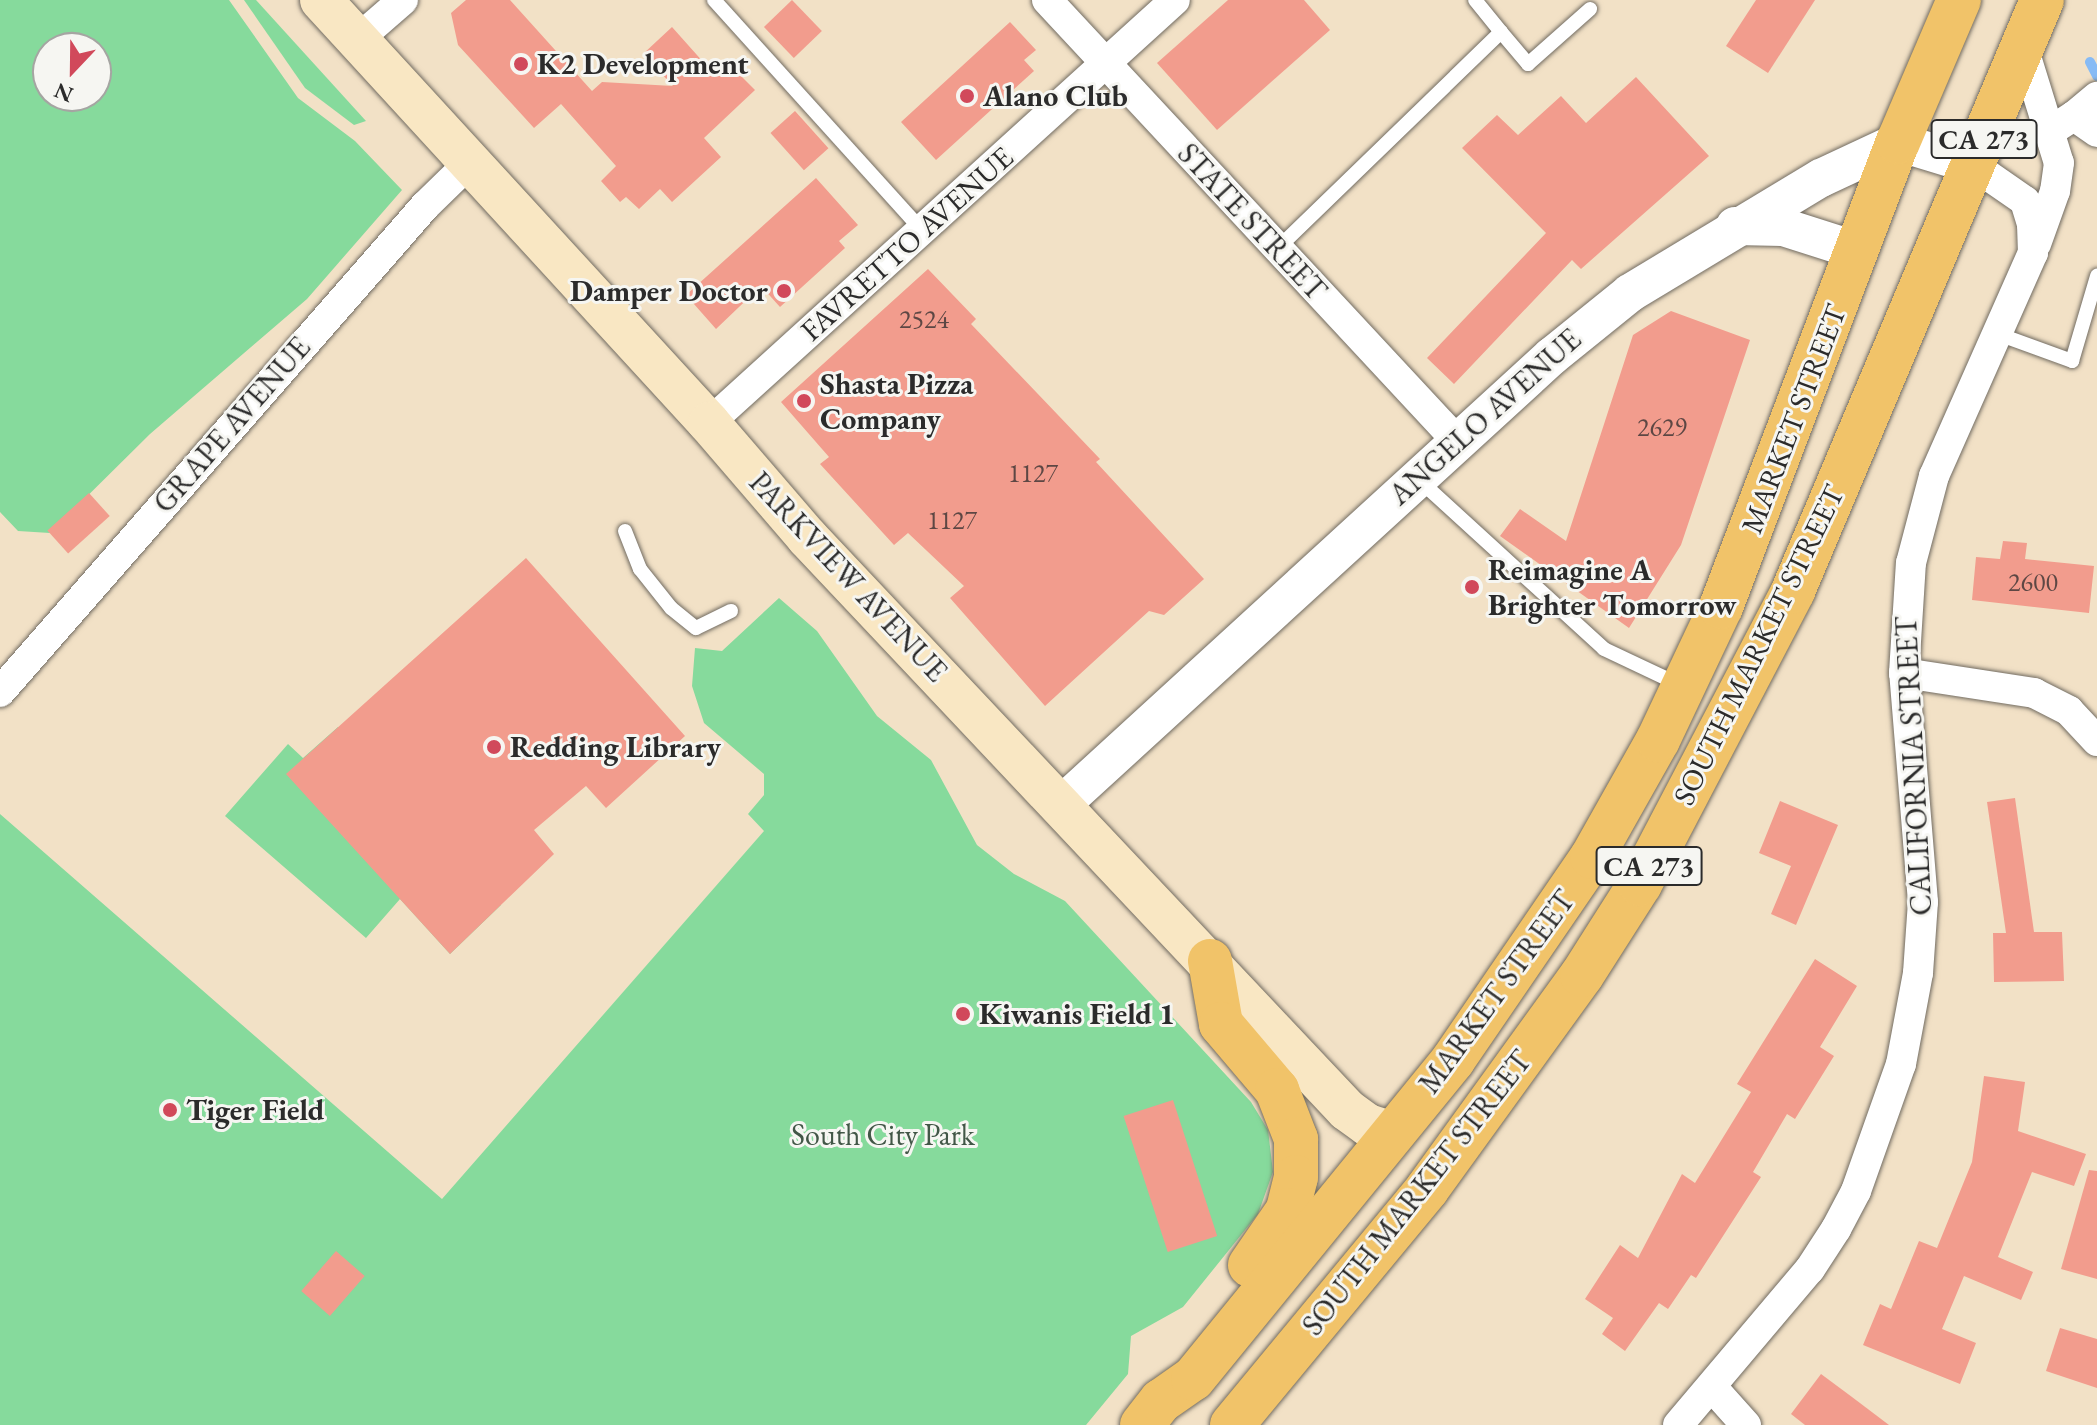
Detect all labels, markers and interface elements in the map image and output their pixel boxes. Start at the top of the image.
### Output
north arrow [32,32,112,112]
place label: K2 Development [537,46,749,82]
marker: K2 Development [512,55,530,73]
text: N [50,76,77,110]
place label: Alano Club [983,78,1128,114]
marker: Alano Club [958,87,976,105]
road number: CA 273 [1930,115,2038,163]
street label: STATE STREET [1170,136,1334,308]
street label: FAVRETTO AVENUE [793,139,1021,349]
place label: Damper Doctor [570,273,768,309]
marker: Damper Doctor [775,282,793,300]
street label: MARKET STREET [1734,300,1854,538]
house number: 2524 [899,304,949,336]
street label: ANGELO AVENUE [1381,321,1589,513]
street label: GRAPE AVENUE [146,330,318,520]
place label: Shasta Pizza Company [820,366,973,436]
marker: Shasta Pizza Company [795,392,813,410]
house number: 2629 [1637,412,1687,444]
house number: 1127 [1008,458,1058,490]
street label: PARKVIEW AVENUE [742,465,954,689]
street label: SOUTH MARKET STREET [1666,479,1852,811]
house number: 1127 [927,505,977,537]
place label: Reimagine A Brighter Tomorrow [1488,552,1737,622]
house number: 2600 [2008,567,2058,599]
marker: Reimagine A Brighter Tomorrow [1463,578,1481,596]
street label: CALIFORNIA STREET [1888,616,1940,916]
place label: Redding Library [510,729,721,765]
marker: Redding Library [485,738,503,756]
road number: CA 273 [1595,842,1703,890]
street label: MARKET STREET [1411,884,1583,1100]
place label: Kiwanis Field 1 [979,996,1175,1032]
marker: Kiwanis Field 1 [954,1005,972,1023]
street label: SOUTH MARKET STREET [1295,1043,1539,1343]
place label: Tiger Field [186,1092,324,1128]
marker: Tiger Field [161,1101,179,1119]
park label: South City Park [791,1117,975,1153]

